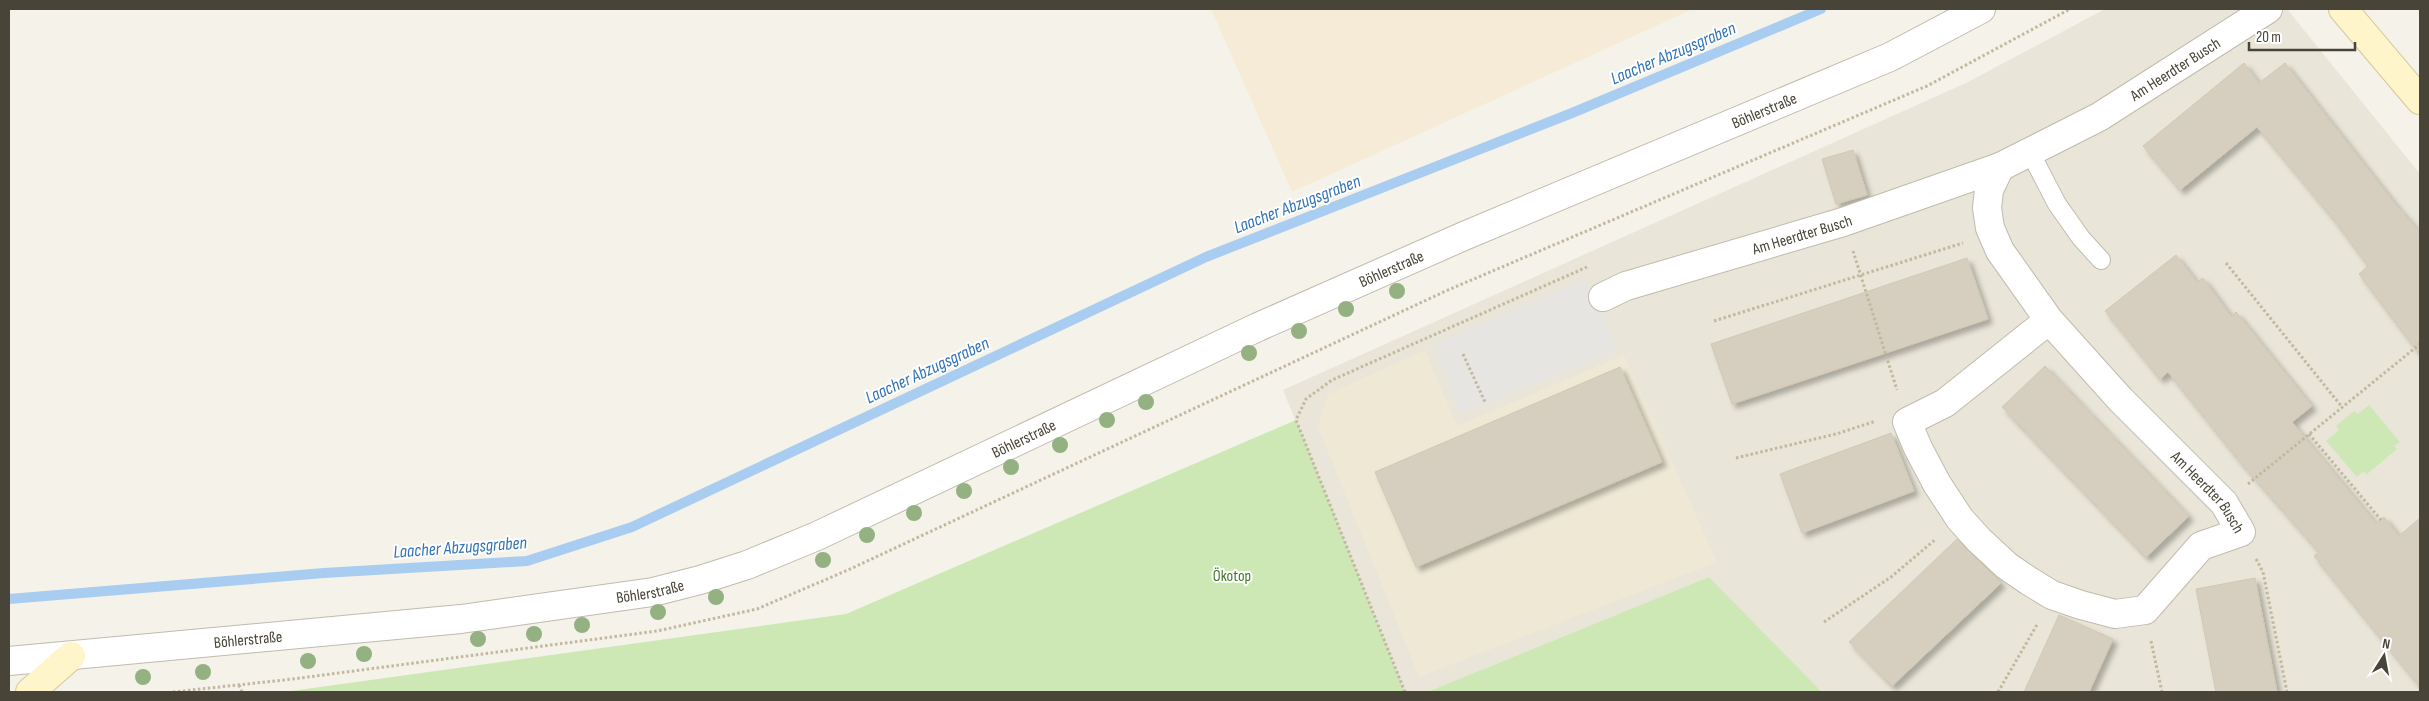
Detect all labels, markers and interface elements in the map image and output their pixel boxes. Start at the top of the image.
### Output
water label: Laacher Abzugsgraben [1607,17,1739,89]
scale bar [2249,20,2355,52]
text: 20 m [2256,28,2281,47]
street label: Am Heerdter Busch [2126,34,2224,106]
street label: Böhlerstraße [1729,89,1800,133]
water label: Laacher Abzugsgraben [1231,171,1364,238]
street label: Am Heerdter Busch [1749,212,1855,260]
street label: Böhlerstraße [1356,247,1427,292]
water label: Laacher Abzugsgraben [862,332,993,408]
street label: Böhlerstraße [989,416,1059,463]
street label: Am Heerdter Busch [2166,447,2247,537]
water label: Laacher Abzugsgraben [393,532,528,563]
park label: Ökotop [1213,567,1251,586]
street label: Böhlerstraße [615,576,686,608]
street label: Böhlerstraße [213,628,283,653]
north arrow [2359,631,2409,681]
text: N [2381,635,2392,653]

